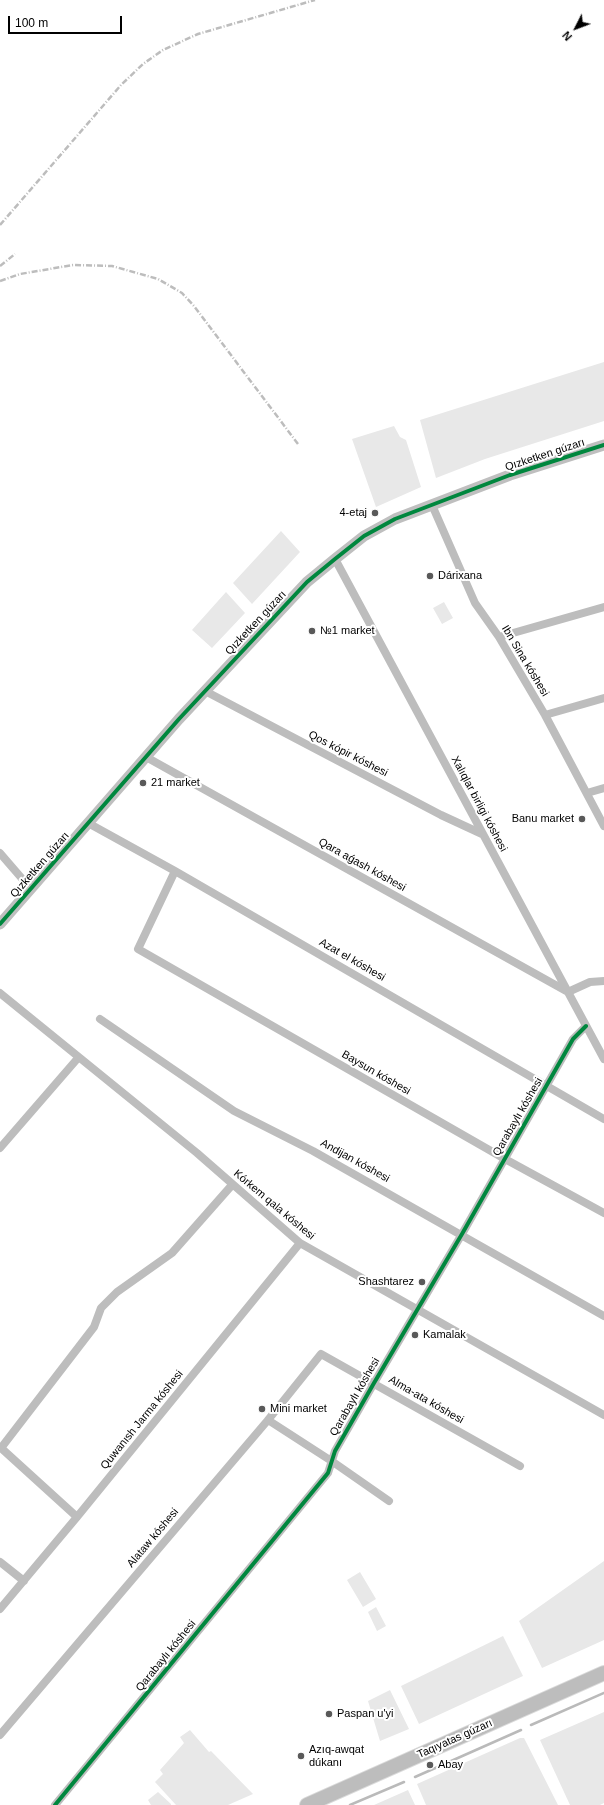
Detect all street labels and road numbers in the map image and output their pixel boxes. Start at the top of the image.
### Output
street label: Qızketken gúzarı [503,436,587,474]
street label: Qızketken gúzarı [223,588,289,658]
street label: Ibn Sina kóshesi [499,623,551,699]
street label: Qos kópir kóshesi [306,728,390,780]
street label: Xalıqlar birligi kóshesi [448,754,510,854]
street label: Qızketken gúzarı [8,829,72,901]
street label: Qara aǵash kóshesi [316,836,408,894]
street label: Azat el kóshesi [317,936,387,984]
street label: Baysun kóshesi [339,1048,413,1098]
street label: Qarabaylı kóshesi [490,1076,546,1158]
street label: Andijan kóshesi [318,1137,392,1185]
street label: Kórkem qala kóshesi [231,1167,317,1243]
street label: Qarabaylı kóshesi [327,1356,383,1438]
street label: Quwanısh Jarma kóshesi [98,1368,186,1472]
street label: Alma-ata kóshesi [386,1373,466,1427]
street label: Alataw kóshesi [124,1506,182,1570]
street label: Qarabaylı kóshesi [133,1618,199,1694]
street label: Taqıyatas gúzarı [415,1717,495,1761]

